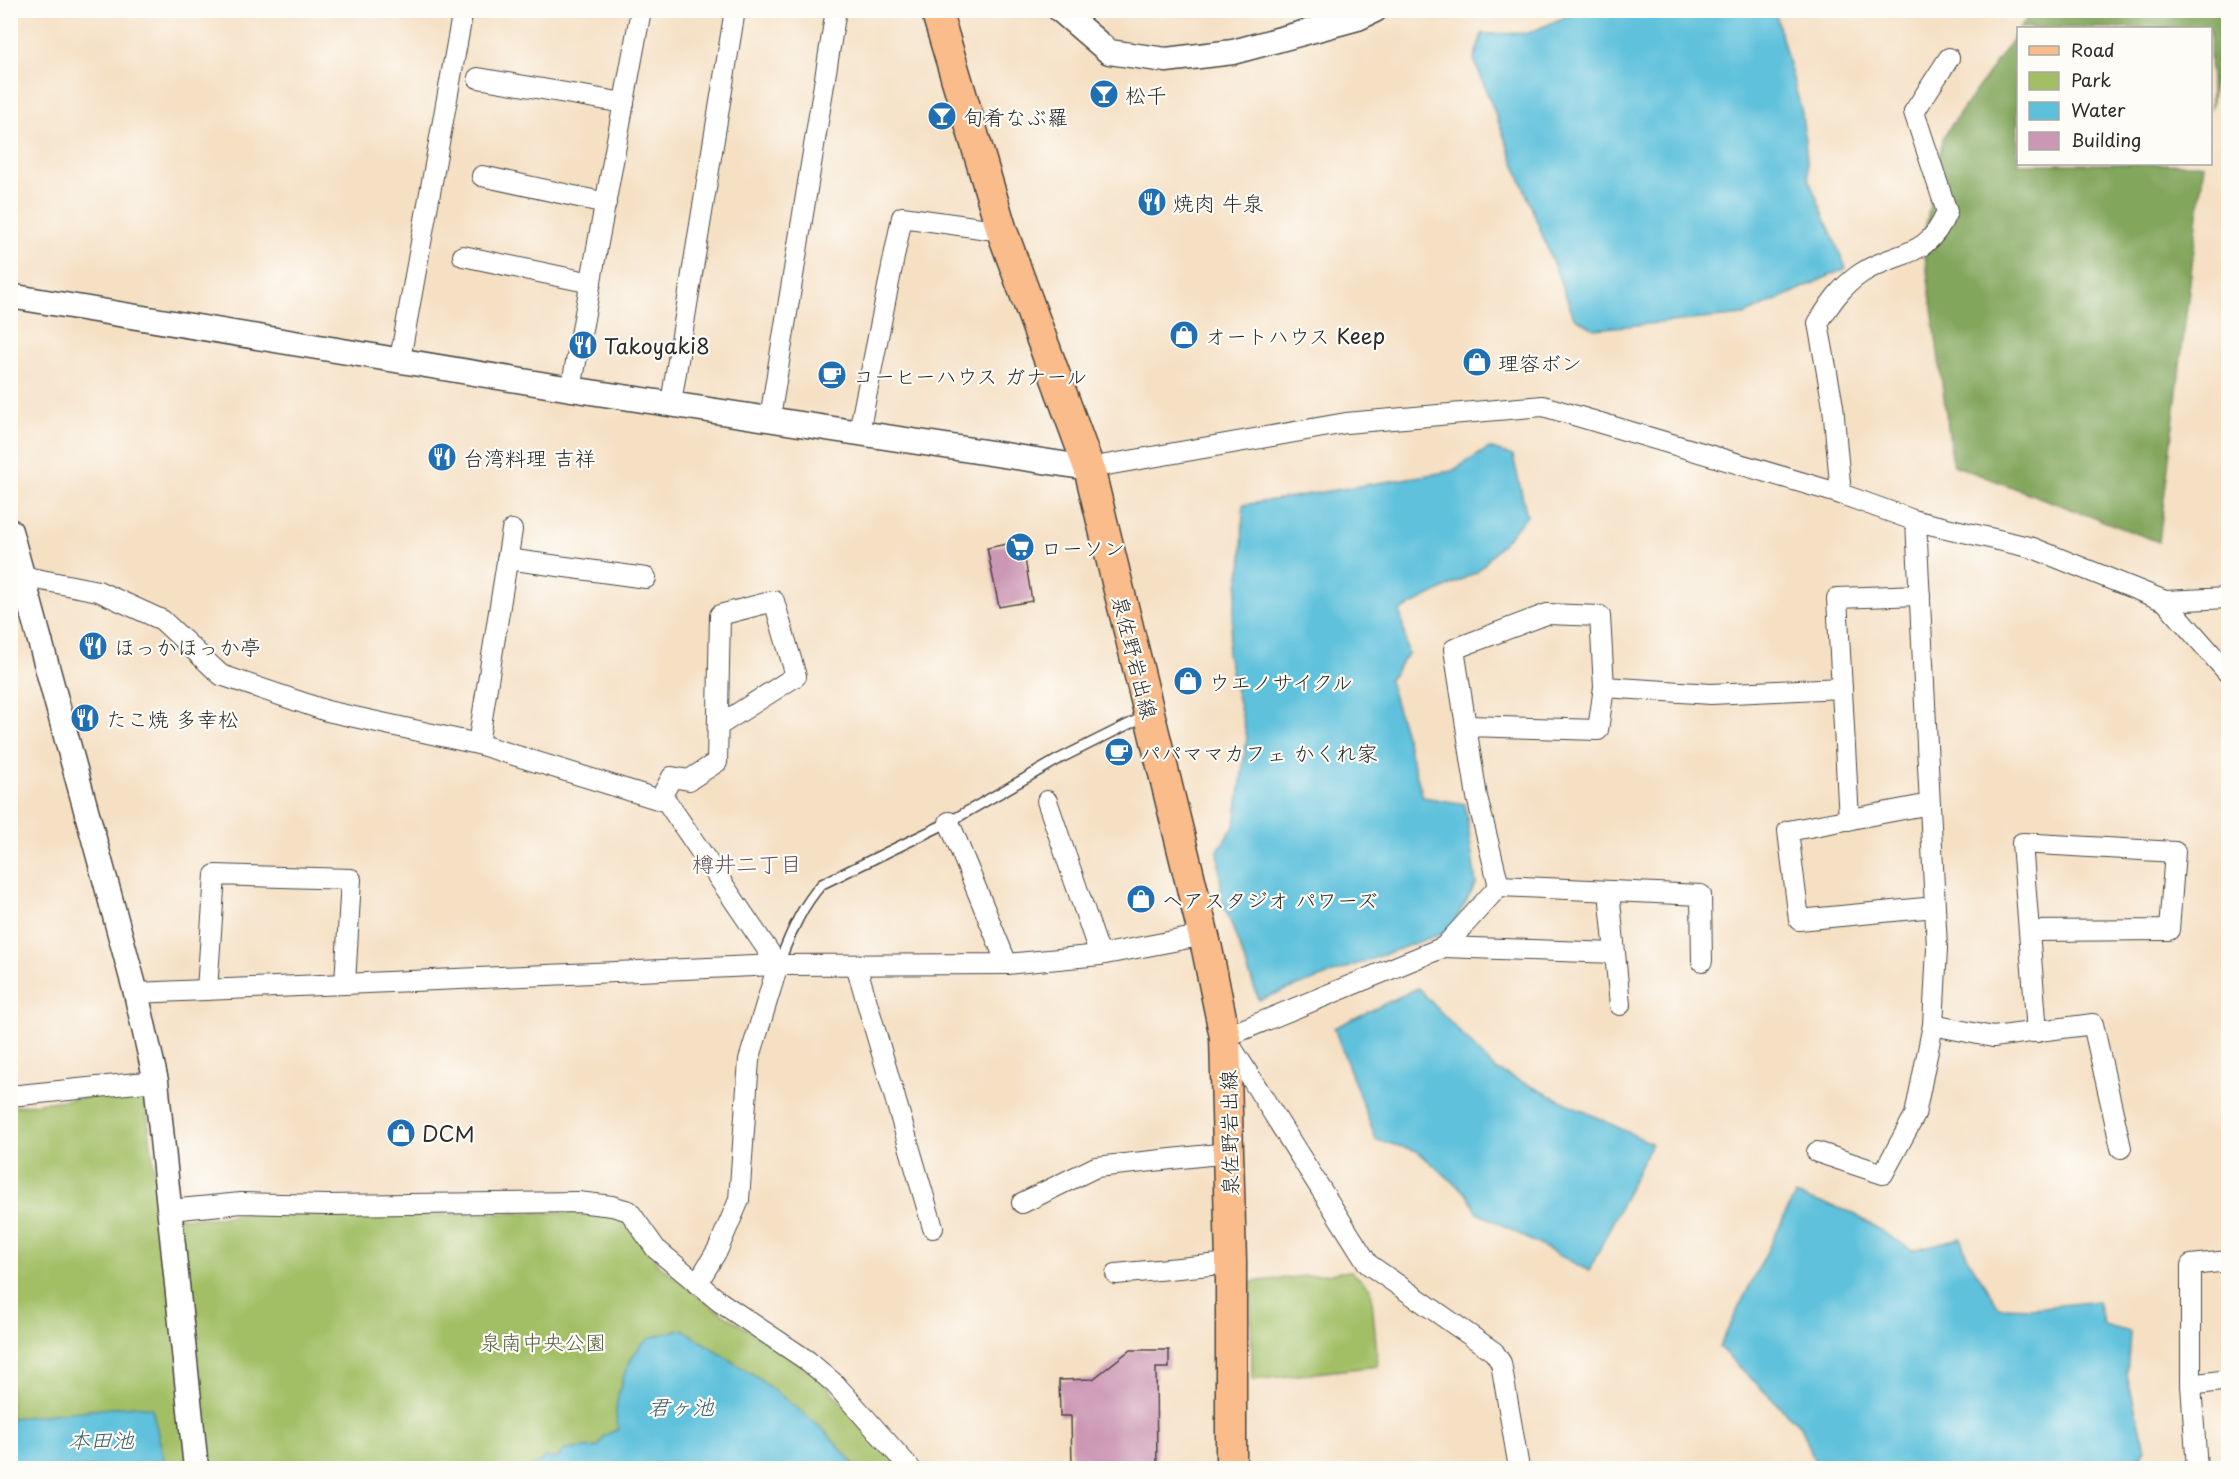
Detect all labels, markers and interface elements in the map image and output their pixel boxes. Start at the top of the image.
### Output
legend [2017,27,2212,165]
text: Road [2071,36,2115,63]
text: Park [2071,66,2111,93]
bar icon: 松千 [1088,78,1120,110]
place label: 松千 [1125,78,1167,110]
text: Water [2071,96,2126,123]
bar icon: 旬肴なぶ羅 [926,100,958,132]
place label: 旬肴なぶ羅 [963,100,1068,132]
text: Building [2071,126,2141,153]
restaurant icon: 焼肉 牛泉 [1136,186,1168,218]
place label: 焼肉 牛泉 [1173,186,1264,218]
shop icon: オートハウス Keep [1168,319,1200,351]
place label: オートハウス Keep [1205,319,1385,351]
restaurant icon: Takoyaki8 [567,329,599,361]
place label: Takoyaki8 [604,329,710,361]
shop icon: 理容ボン [1461,346,1493,378]
place label: 理容ボン [1498,346,1582,378]
cafe icon: コーヒーハウス ガナール [816,359,848,391]
place label: コーヒーハウス ガナール [853,359,1087,391]
restaurant icon: 台湾料理 吉祥 [426,441,458,473]
place label: 台湾料理 吉祥 [463,441,596,473]
supermarket icon: ローソン [1004,531,1036,563]
place label: ローソン [1041,531,1125,563]
street label: 泉佐野岩出線 [1105,592,1167,722]
restaurant icon: ほっかほっか亭 [77,630,109,662]
place label: ほっかほっか亭 [114,630,261,662]
shop icon: ウエノサイクル [1172,665,1204,697]
place label: ウエノサイクル [1209,665,1353,697]
restaurant icon: たこ焼 多幸松 [69,702,101,734]
place label: たこ焼 多幸松 [106,702,239,734]
cafe icon: パパママカフェ かくれ家 [1103,736,1135,768]
place label: パパママカフェ かくれ家 [1140,736,1378,768]
district label: 樽井二丁目 [692,846,802,879]
shop icon: ヘアスタジオ パワーズ [1125,883,1157,915]
place label: ヘアスタジオ パワーズ [1162,883,1378,915]
street label: 泉佐野岩出線 [1211,1070,1245,1196]
shop icon: DCM [385,1117,417,1149]
place label: DCM [422,1117,475,1149]
park label: 泉南中央公園 [480,1325,606,1357]
water label: 君ヶ池 [648,1389,715,1422]
water label: 本田池 [68,1422,135,1455]

